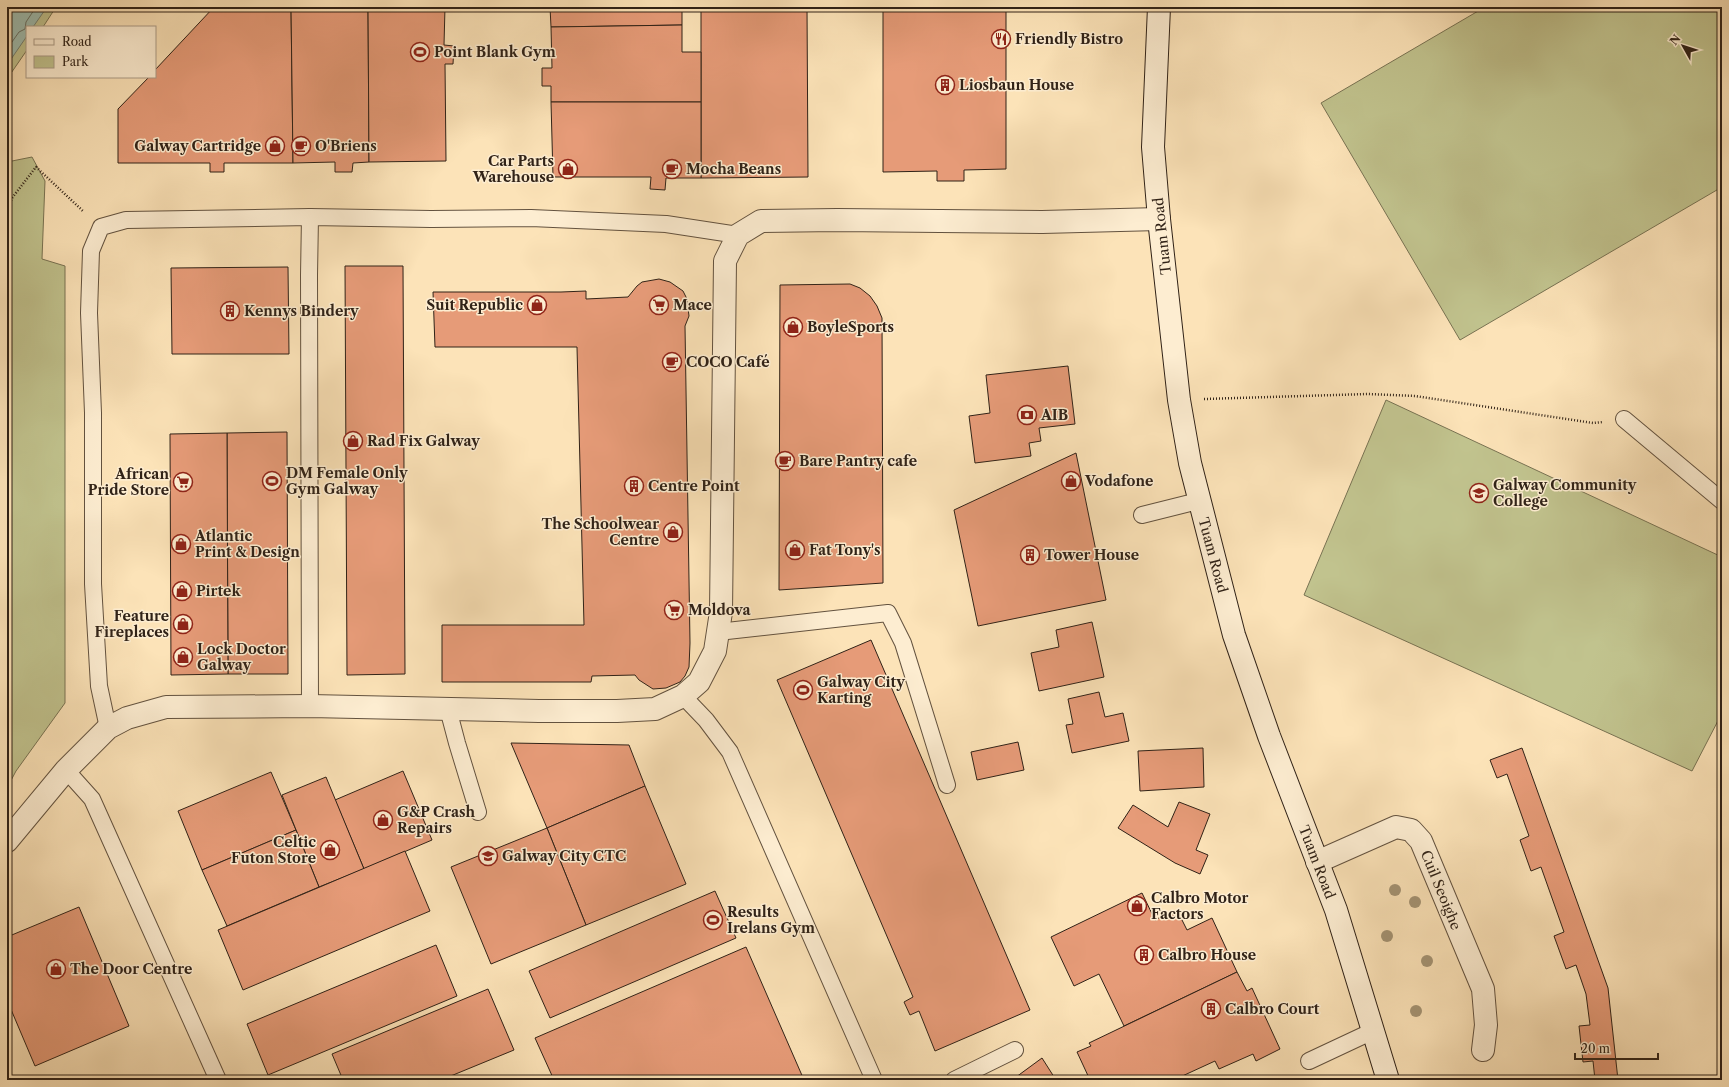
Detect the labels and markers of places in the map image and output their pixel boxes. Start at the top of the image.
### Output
restaurant icon: Friendly Bistro [990,28,1012,50]
place label: Friendly Bistro [1015,30,1123,48]
sports icon: Point Blank Gym [409,41,431,63]
place label: Point Blank Gym [434,43,556,61]
building icon: Liosbaun House [934,74,956,96]
place label: Liosbaun House [959,76,1074,94]
shop icon: Galway Cartridge [264,135,286,157]
cafe icon: O'Briens [290,135,312,157]
place label: Galway Cartridge [134,137,261,155]
place label: O'Briens [315,137,377,155]
place label: Car Parts Warehouse [472,152,554,186]
shop icon: Car Parts Warehouse [557,158,579,180]
cafe icon: Mocha Beans [661,158,683,180]
place label: Mocha Beans [686,160,781,178]
shop icon: Suit Republic [526,294,548,316]
supermarket icon: Mace [648,294,670,316]
place label: Suit Republic [426,296,523,314]
place label: Mace [673,296,712,314]
building icon: Kennys Bindery [219,300,241,322]
place label: Kennys Bindery [244,302,359,320]
shop icon: BoyleSports [782,316,804,338]
place label: BoyleSports [807,318,894,336]
cafe icon: COCO Café [661,351,683,373]
place label: COCO Café [686,353,770,371]
bank icon: AIB [1016,404,1038,426]
place label: AIB [1040,406,1068,424]
shop icon: Rad Fix Galway [342,430,364,452]
place label: Rad Fix Galway [367,432,480,450]
cafe icon: Bare Pantry cafe [774,450,796,472]
place label: Bare Pantry cafe [799,452,917,470]
place label: DM Female Only Gym Galway [286,464,408,498]
place label: African Pride Store [88,465,169,499]
sports icon: DM Female Only Gym Galway [261,470,283,492]
shop icon: Vodafone [1060,470,1082,492]
supermarket icon: African Pride Store [172,471,194,493]
place label: Vodafone [1084,472,1153,490]
building icon: Centre Point [623,475,645,497]
place label: Galway Community College [1493,476,1637,510]
place label: Centre Point [648,477,740,495]
school or university icon: Galway Community College [1468,482,1490,504]
place label: The Schoolwear Centre [542,515,659,549]
shop icon: The Schoolwear Centre [662,521,684,543]
place label: Atlantic Print & Design [194,527,300,561]
shop icon: Atlantic Print & Design [170,533,192,555]
shop icon: Fat Tony's [784,539,806,561]
place label: Fat Tony's [809,541,881,559]
building icon: Tower House [1019,544,1041,566]
place label: Tower House [1044,546,1139,564]
shop icon: Pirtek [171,580,193,602]
place label: Pirtek [196,582,241,600]
supermarket icon: Moldova [663,599,685,621]
place label: Moldova [688,601,752,619]
place label: Feature Fireplaces [94,607,169,641]
shop icon: Feature Fireplaces [172,613,194,635]
place label: Lock Doctor Galway [197,640,286,674]
shop icon: Lock Doctor Galway [172,646,194,668]
place label: Galway City Karting [817,673,905,707]
sports icon: Galway City Karting [792,679,814,701]
place label: G&P Crash Repairs [397,803,476,837]
shop icon: G&P Crash Repairs [372,809,394,831]
place label: Celtic Futon Store [231,833,316,867]
shop icon: Celtic Futon Store [319,839,341,861]
school or university icon: Galway City CTC [477,845,499,867]
place label: Galway City CTC [502,847,626,865]
place label: Calbro Motor Factors [1151,889,1248,923]
shop icon: Calbro Motor Factors [1126,895,1148,917]
place label: Results Irelans Gym [727,903,815,937]
sports icon: Results Irelans Gym [702,909,724,931]
building icon: Calbro House [1133,944,1155,966]
place label: Calbro House [1158,946,1256,964]
shop icon: The Door Centre [45,958,67,980]
place label: The Door Centre [70,960,192,978]
building icon: Calbro Court [1200,998,1222,1020]
place label: Calbro Court [1225,1000,1320,1018]

